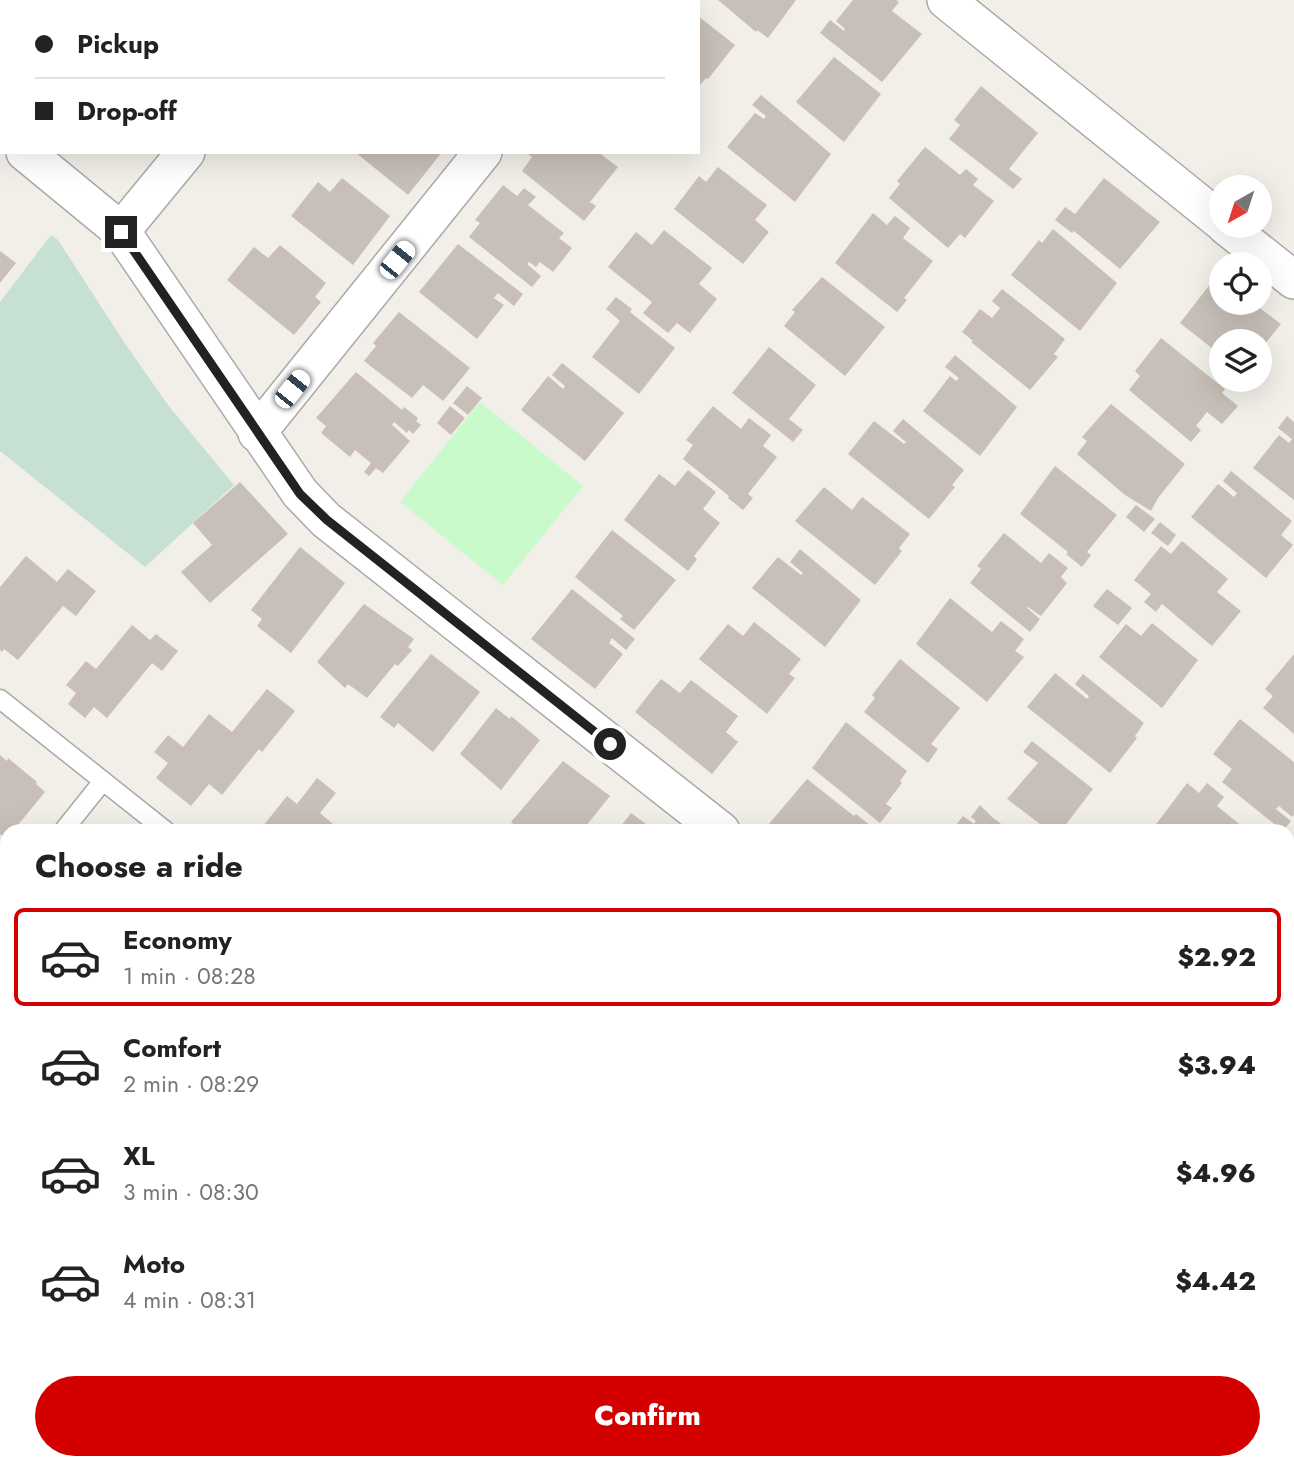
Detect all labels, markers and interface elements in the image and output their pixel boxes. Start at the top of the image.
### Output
text: Pickup [77,25,159,63]
text: Drop-off [77,92,177,130]
north arrow [1209,175,1272,238]
map controls [1209,175,1272,392]
route end [105,216,137,248]
car [376,237,419,283]
button: locate [1209,252,1272,315]
button: layers [1209,329,1272,392]
car [271,366,314,412]
route start [594,728,626,760]
text: Choose a ride [35,843,243,889]
text: Economy [123,921,232,959]
icon: car [39,926,102,989]
text: $2.92 [1177,938,1256,976]
text: 1 min · 08:28 [123,959,256,993]
text: Comfort [123,1029,221,1067]
icon: car [39,1034,102,1097]
text: $3.94 [1177,1046,1256,1084]
text: 2 min · 08:29 [123,1067,259,1101]
text: XL [123,1137,155,1175]
icon: car [39,1142,102,1205]
text: $4.96 [1176,1154,1256,1192]
text: 3 min · 08:30 [123,1175,259,1209]
text: Moto [123,1245,185,1283]
icon: car [39,1250,102,1313]
text: $4.42 [1175,1262,1256,1300]
text: 4 min · 08:31 [123,1283,256,1317]
button: Confirm [35,1376,1260,1456]

